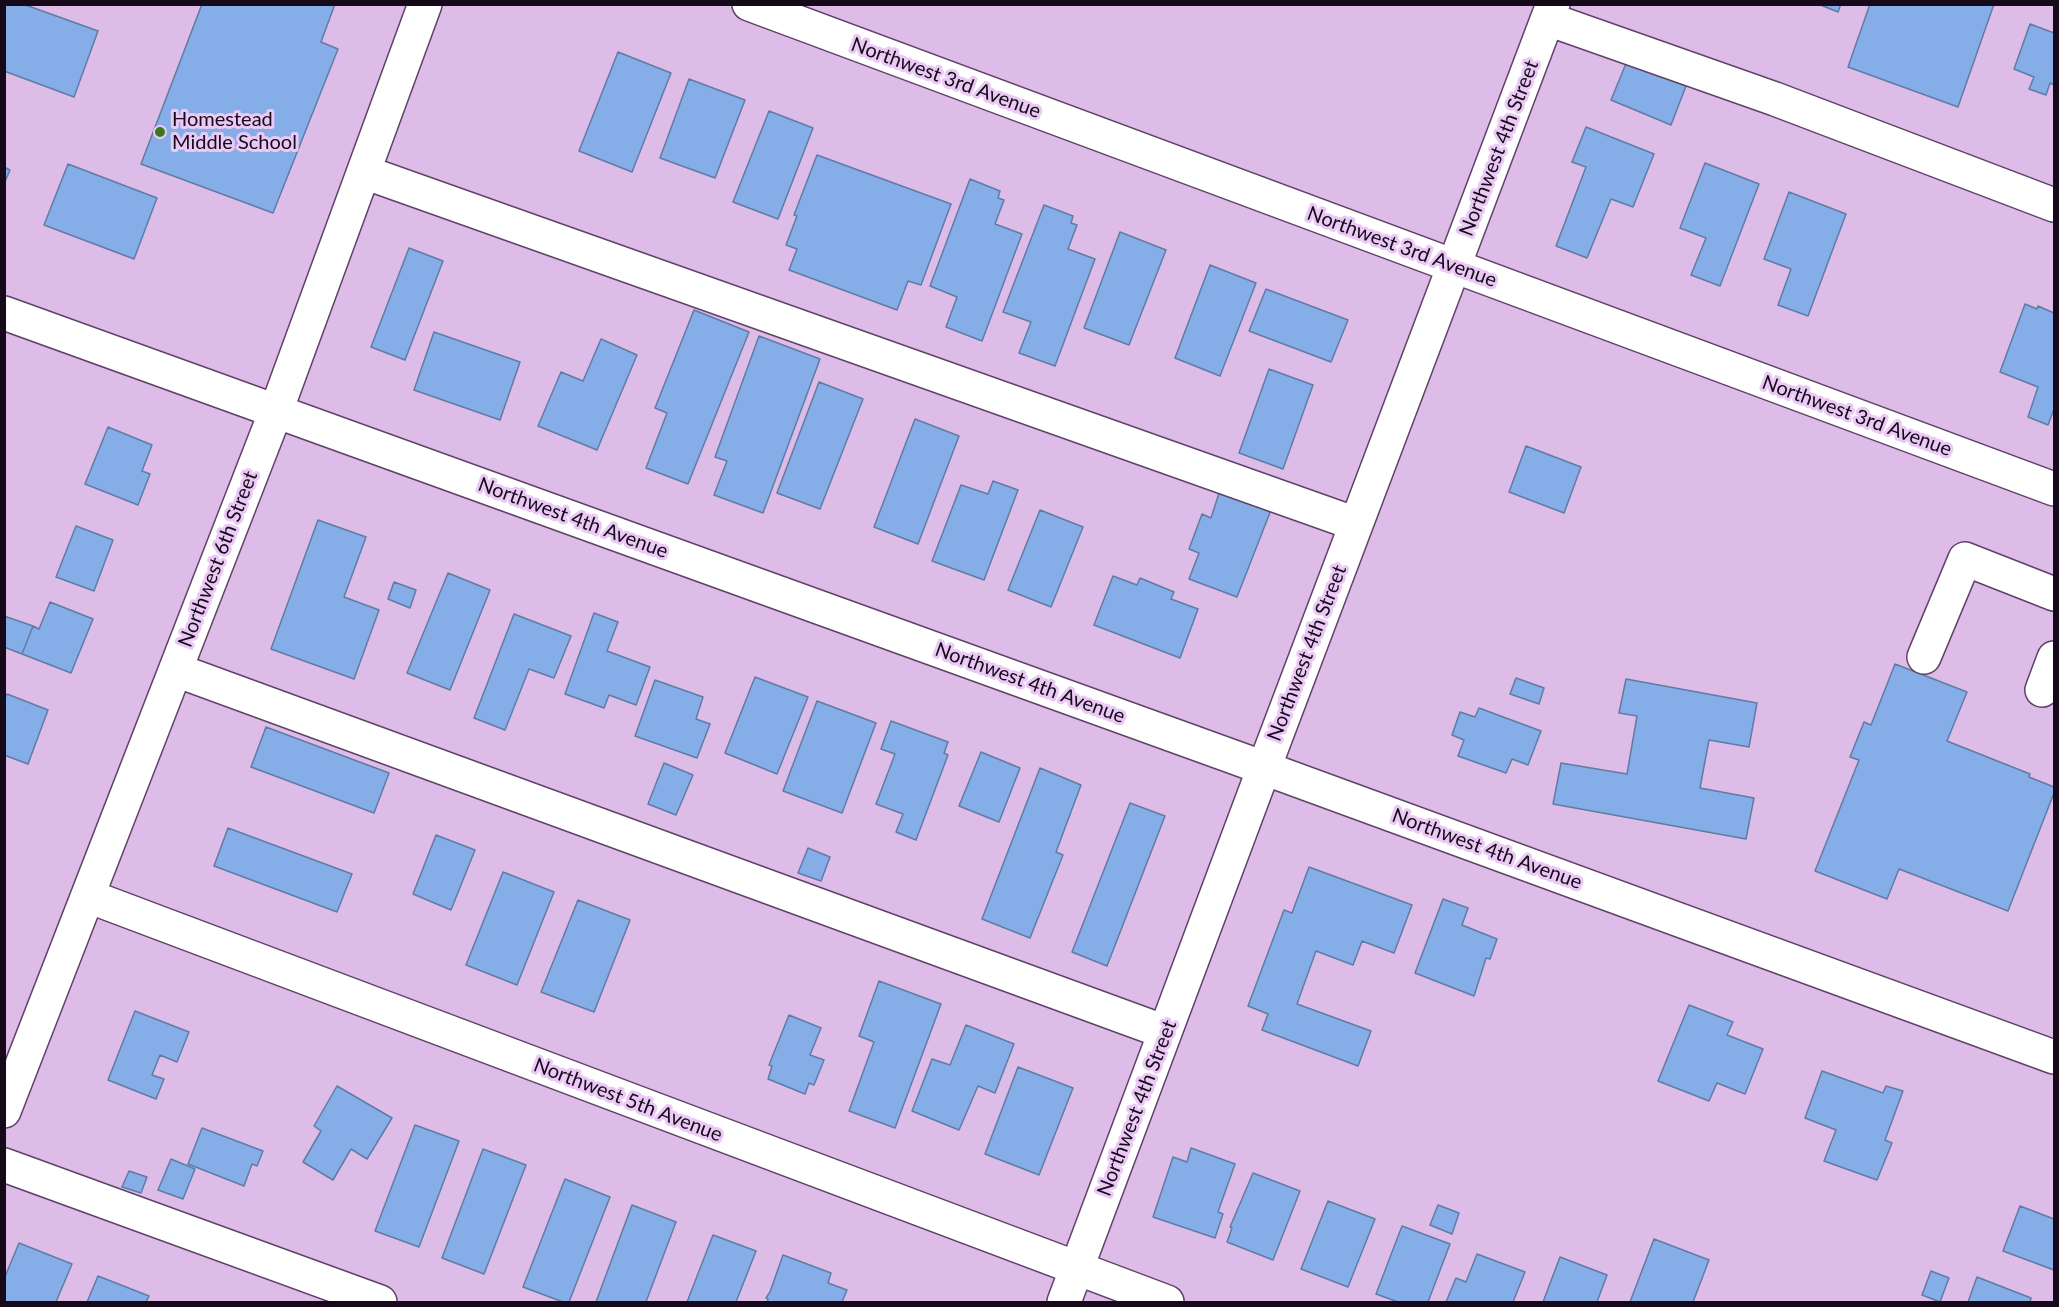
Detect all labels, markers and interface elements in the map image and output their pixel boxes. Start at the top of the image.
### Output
street label: Northwest 3rd Avenue [848,33,1044,123]
street label: Northwest 4th Street [1454,57,1544,239]
place label: Homestead Middle School [172,108,297,155]
marker: Homestead Middle School [153,125,167,139]
street label: Northwest 3rd Avenue [1304,202,1500,292]
street label: Northwest 3rd Avenue [1759,371,1955,461]
street label: Northwest 6th Street [173,468,263,650]
street label: Northwest 4th Avenue [475,472,671,564]
street label: Northwest 4th Street [1262,562,1352,744]
street label: Northwest 4th Avenue [932,637,1128,729]
street label: Northwest 4th Avenue [1389,803,1585,895]
street label: Northwest 4th Street [1092,1017,1182,1199]
street label: Northwest 5th Avenue [530,1053,726,1147]

